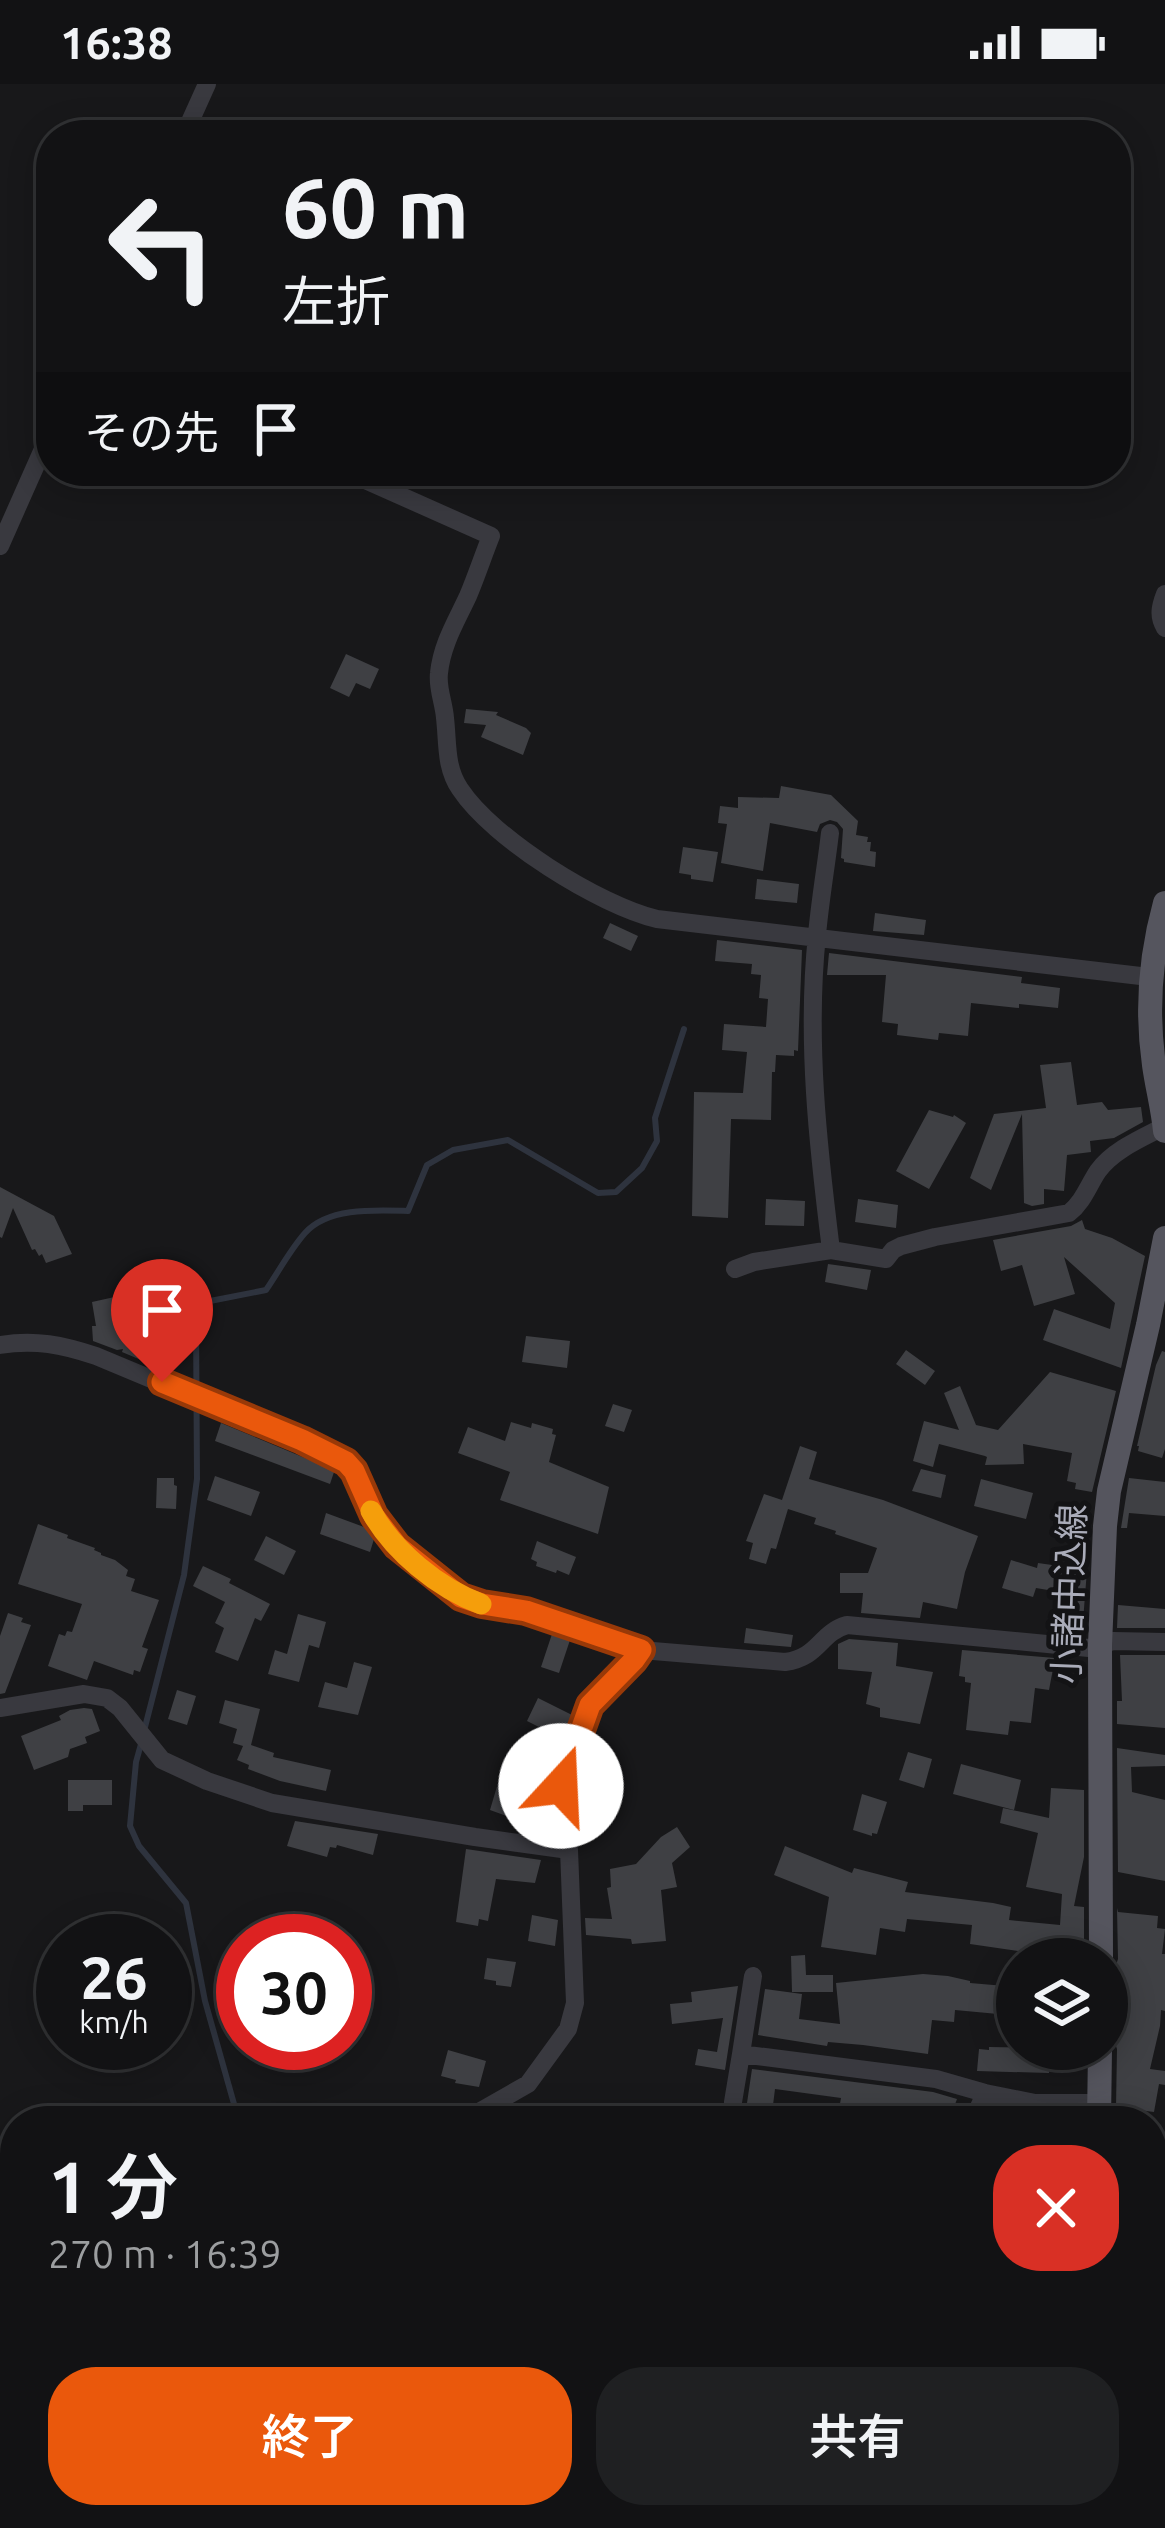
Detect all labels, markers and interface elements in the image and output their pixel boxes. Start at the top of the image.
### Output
text: 16:38 [60,17,173,68]
text: 60 m [282,160,469,254]
icon: left [84,168,240,324]
text: 左折 [282,271,390,331]
icon: arrive [243,396,309,462]
text: その先 [84,407,219,458]
pin [111,1259,213,1382]
icon: arrive [129,1277,195,1343]
street label: 小諸中込線 [1045,1503,1092,1685]
position arrow [498,1723,624,1849]
speed limit sign: 30 [216,1914,372,2070]
map controls [996,1938,1128,2070]
button: layers [996,1938,1128,2070]
text: 26 [80,1943,148,2010]
text: km/h [79,2005,149,2039]
button: close [993,2145,1119,2271]
text: 1 分 [48,2146,178,2227]
text: 270 m · 16:39 [48,2232,282,2275]
button: 終了 [48,2367,572,2505]
button: 共有 [596,2367,1119,2505]

